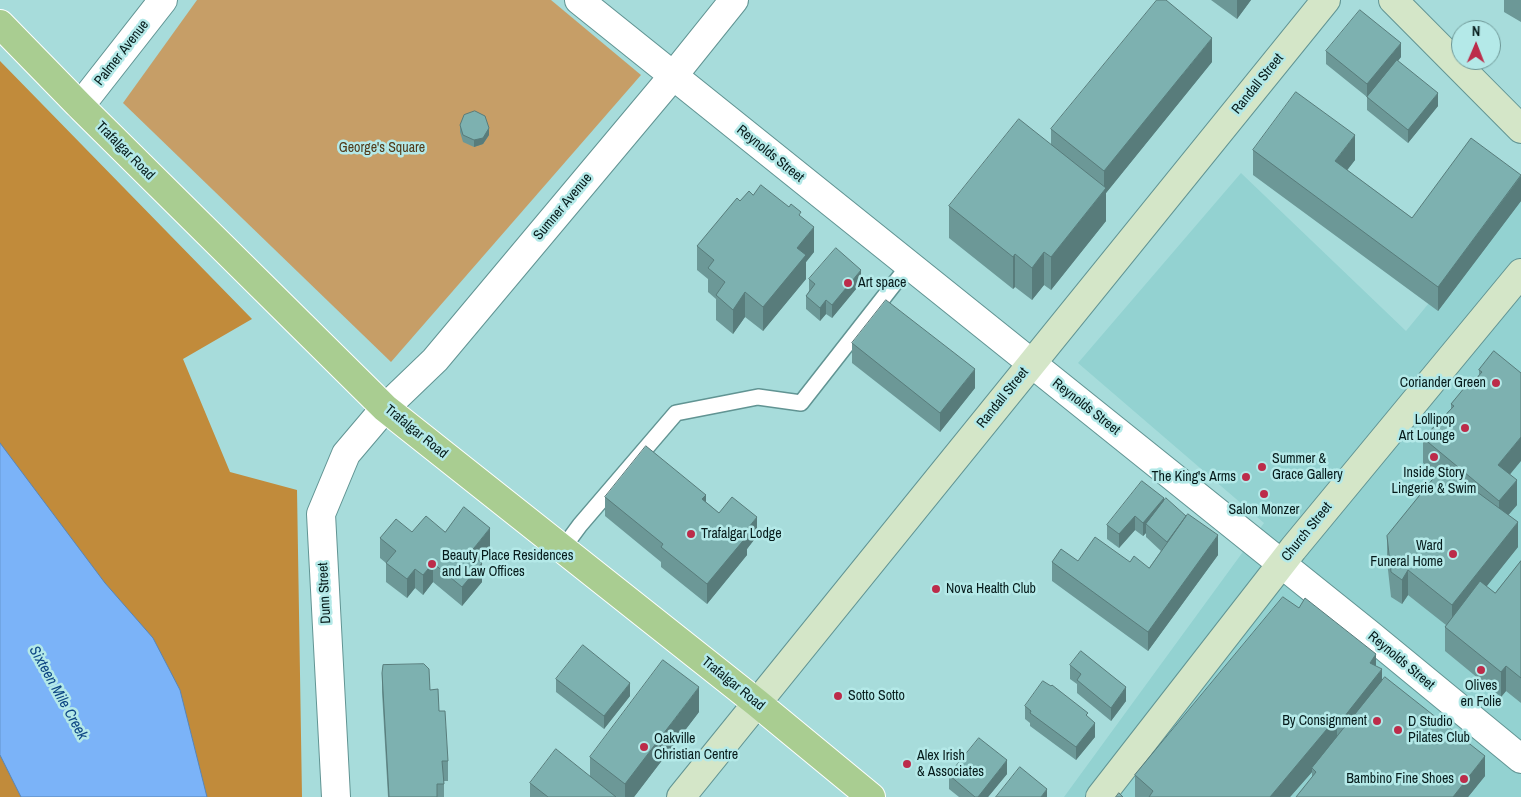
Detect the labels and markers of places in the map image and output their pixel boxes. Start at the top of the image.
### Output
place label: Art space [858,275,906,291]
marker: Art space [842,277,854,289]
place label: Coriander Green [1400,375,1486,391]
marker: Coriander Green [1490,377,1502,389]
place label: Lollipop Art Lounge [1399,412,1455,444]
marker: Lollipop Art Lounge [1459,422,1471,434]
place label: Summer & Grace Gallery [1272,451,1343,484]
marker: Inside Story Lingerie & Swim [1428,451,1440,463]
marker: Summer & Grace Gallery [1256,461,1268,473]
place label: Inside Story Lingerie & Swim [1392,465,1476,498]
place label: The King's Arms [1151,469,1236,485]
marker: The King's Arms [1240,471,1252,483]
marker: Salon Monzer [1258,488,1270,500]
place label: Salon Monzer [1229,502,1299,518]
place label: Trafalgar Lodge [701,526,782,542]
marker: Trafalgar Lodge [685,528,697,540]
place label: Ward Funeral Home [1370,538,1443,570]
place label: Beauty Place Residences and Law Offices [442,548,573,580]
marker: Ward Funeral Home [1447,548,1459,560]
marker: Beauty Place Residences and Law Offices [426,558,438,570]
place label: Nova Health Club [946,581,1036,597]
marker: Nova Health Club [930,583,942,595]
marker: Olives en Folie [1475,664,1487,676]
place label: Olives en Folie [1461,678,1501,710]
place label: Sotto Sotto [848,688,905,704]
marker: Sotto Sotto [832,690,844,702]
place label: By Consignment [1282,713,1367,729]
place label: D Studio Pilates Club [1408,714,1470,746]
marker: By Consignment [1371,715,1383,727]
marker: D Studio Pilates Club [1392,724,1404,736]
place label: Oakville Christian Centre [654,731,738,764]
marker: Oakville Christian Centre [638,741,650,753]
place label: Alex Irish & Associates [917,748,984,780]
marker: Alex Irish & Associates [901,758,913,770]
place label: Bambino Fine Shoes [1346,771,1454,787]
marker: Bambino Fine Shoes [1458,773,1470,785]

